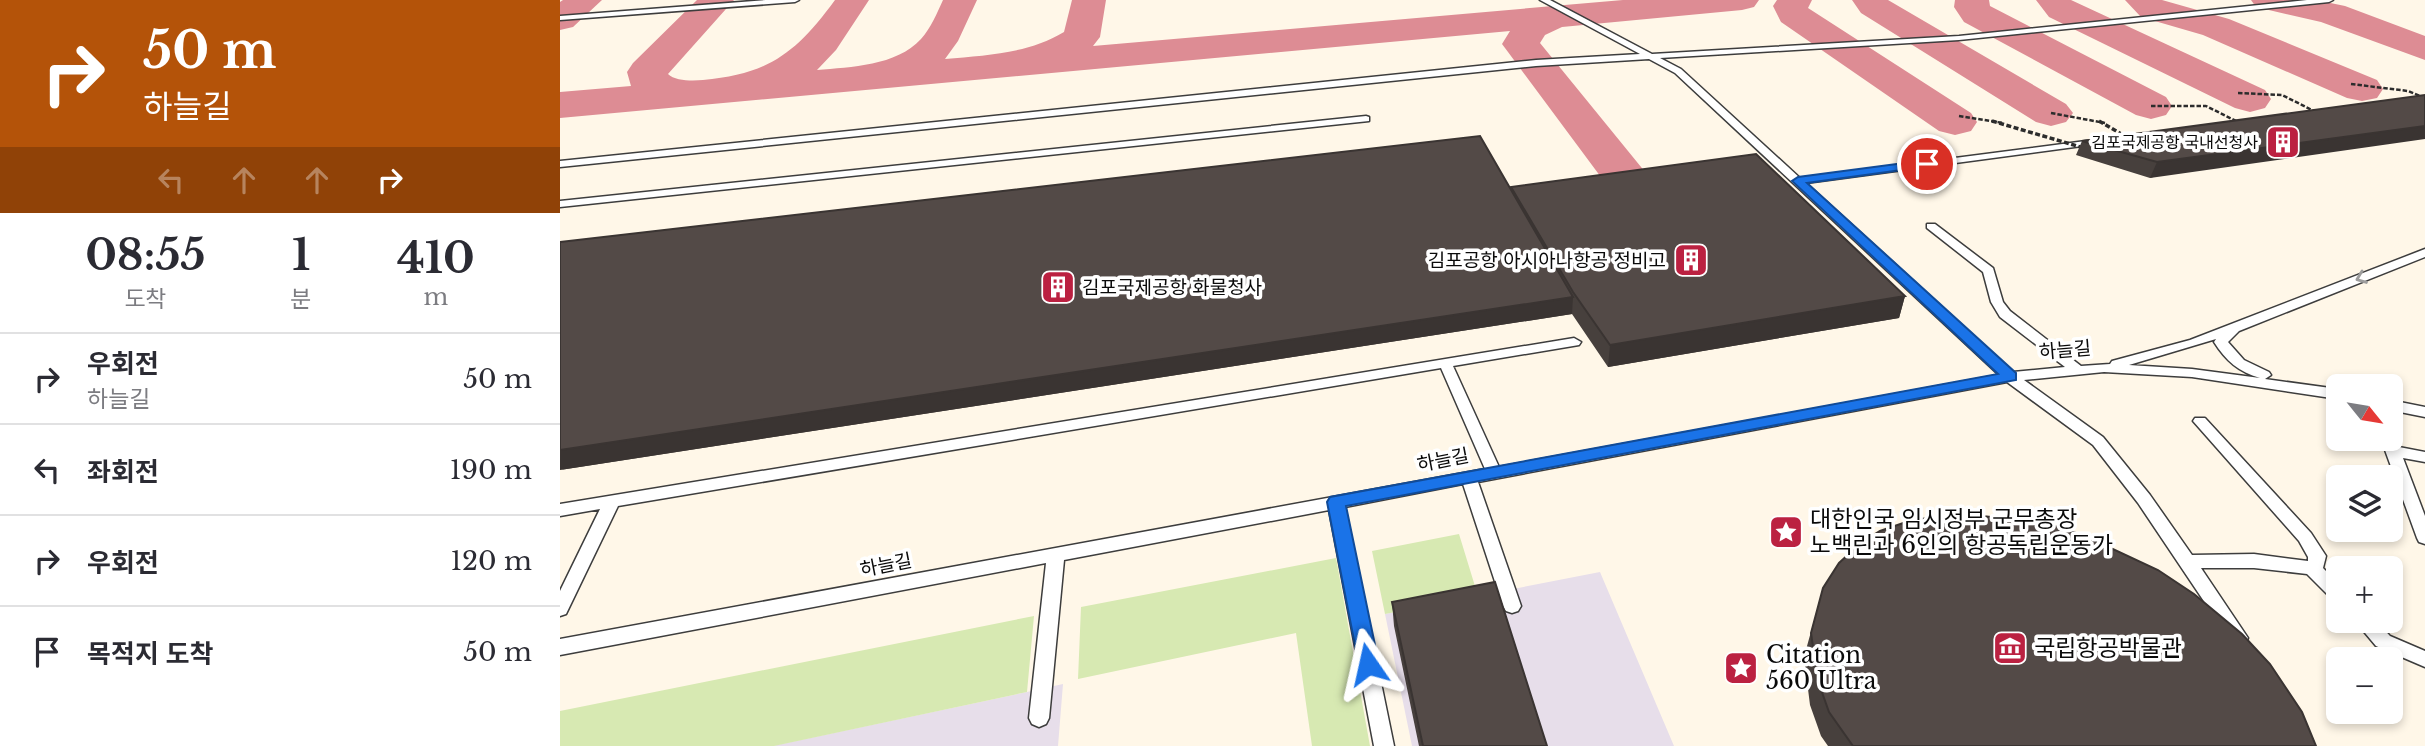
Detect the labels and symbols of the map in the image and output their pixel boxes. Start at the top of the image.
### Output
building icon: 김포국제공항 국내선청사 [2264,123,2302,161]
place label: 김포국제공항 국내선청사 [2091,132,2258,152]
pin [1897,134,1957,194]
building icon: 김포공항 아시아나항공 정비고 [1672,241,1710,279]
place label: 김포공항 아시아나항공 정비고 [1428,249,1666,272]
building icon: 김포국제공항 화물청사 [1039,268,1077,306]
one-way arrow [2356,269,2368,283]
place label: 김포국제공항 화물청사 [1082,276,1262,299]
street label: 하늘길 [2038,336,2092,364]
north arrow [2326,374,2403,452]
street label: 하늘길 [1415,444,1471,476]
place label: 대한인국 임시정부 군무총장 노백린과 6인의 항공독립운동가 [1810,505,2113,559]
place icon: 대한인국 임시정부 군무총장 노백린과 6인의 항공독립운동가 [1767,513,1805,551]
street label: 하늘길 [858,549,914,581]
position arrow [1331,627,1405,701]
museum icon: 국립항공박물관 [1991,629,2029,667]
place label: 국립항공박물관 [2034,634,2182,662]
place label: Citation 560 Ultra [1766,641,1877,695]
place icon: Citation 560 Ultra [1722,649,1760,687]

